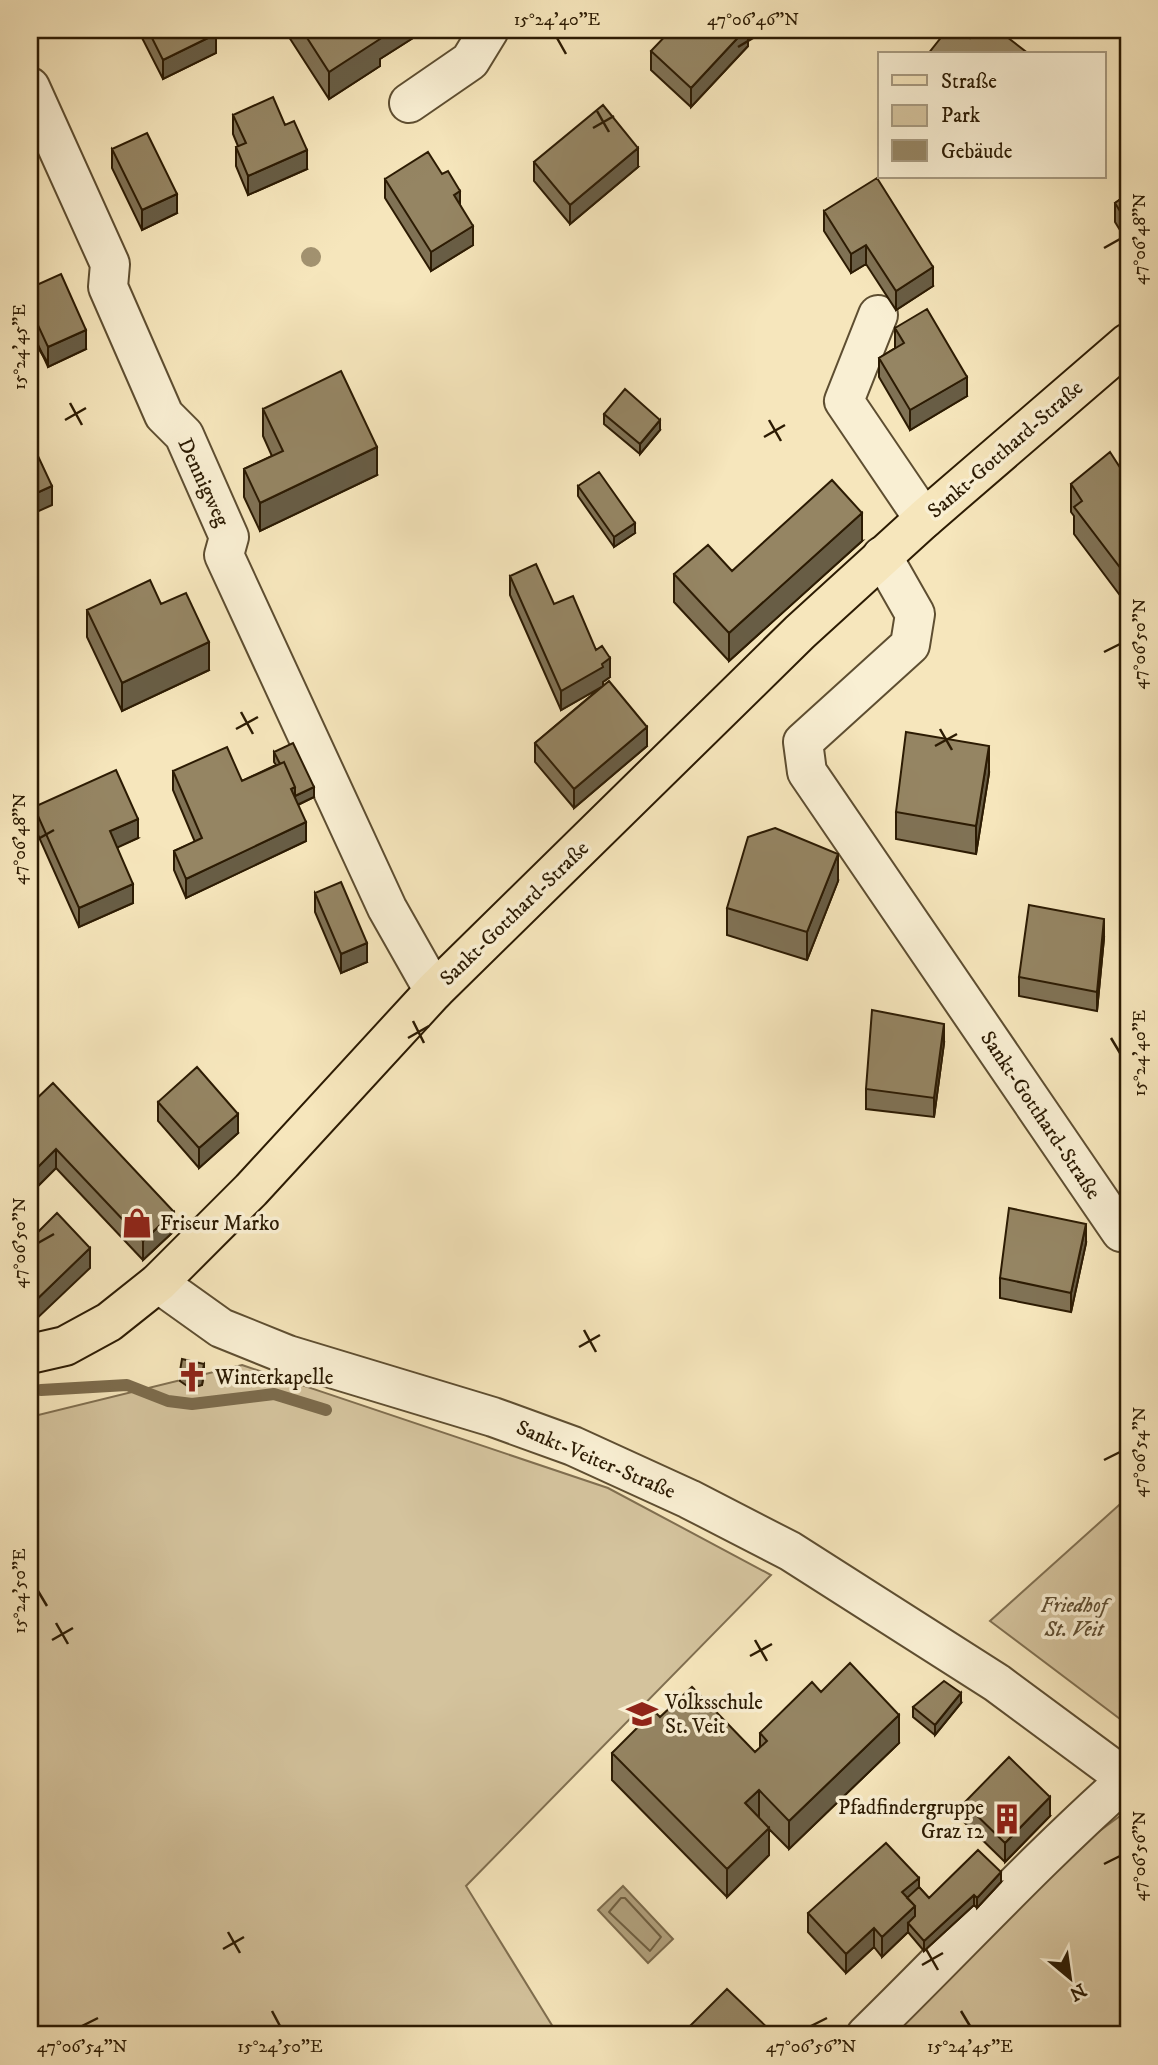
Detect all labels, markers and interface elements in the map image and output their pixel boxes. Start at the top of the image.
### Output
text: 15°24'40"E [514,9,601,31]
text: 47°06'46"N [707,9,799,31]
legend [878,52,1106,178]
text: Straße [941,69,997,95]
text: Park [941,103,981,129]
text: Gebäude [941,139,1013,165]
text: 47°06'48"N [1129,193,1151,285]
text: 15°24'45"E [9,304,31,390]
street label: Sankt-Gotthard-Straße [923,375,1089,524]
street label: Dennigweg [171,434,235,532]
text: 47°06'50"N [1129,598,1151,690]
text: 47°06'48"N [9,793,31,885]
street label: Sankt-Gotthard-Straße [435,836,595,992]
text: 15°24'40"E [1129,1009,1151,1096]
street label: Sankt-Gotthard-Straße [974,1026,1106,1205]
text: 47°06'50"N [9,1197,31,1289]
shop icon: Friseur Marko [120,1206,154,1240]
place label: Friseur Marko [160,1211,280,1237]
church icon: Winterkapelle [175,1360,209,1394]
place label: Winterkapelle [214,1365,334,1391]
text: 47°06'54"N [1129,1406,1151,1497]
street label: Sankt-Veiter-Straße [512,1415,679,1505]
text: 15°24'50"E [9,1548,31,1634]
park label: Friedhof St. Veit [1041,1593,1113,1643]
place label: Volksschule St. Veit [664,1690,763,1740]
school or university icon: Volksschule St. Veit [625,1697,659,1731]
place label: Pfadfindergruppe Graz 12 [838,1795,985,1845]
building icon: Pfadfindergruppe Graz 12 [990,1802,1024,1836]
text: 47°06'56"N [1129,1810,1151,1901]
north arrow [1036,1942,1106,2012]
text: N [1065,1978,1090,2006]
text: 47°06'54"N [37,2036,128,2058]
text: 15°24'50"E [237,2036,323,2058]
text: 47°06'56"N [766,2036,857,2058]
text: 15°24'45"E [927,2036,1013,2058]

